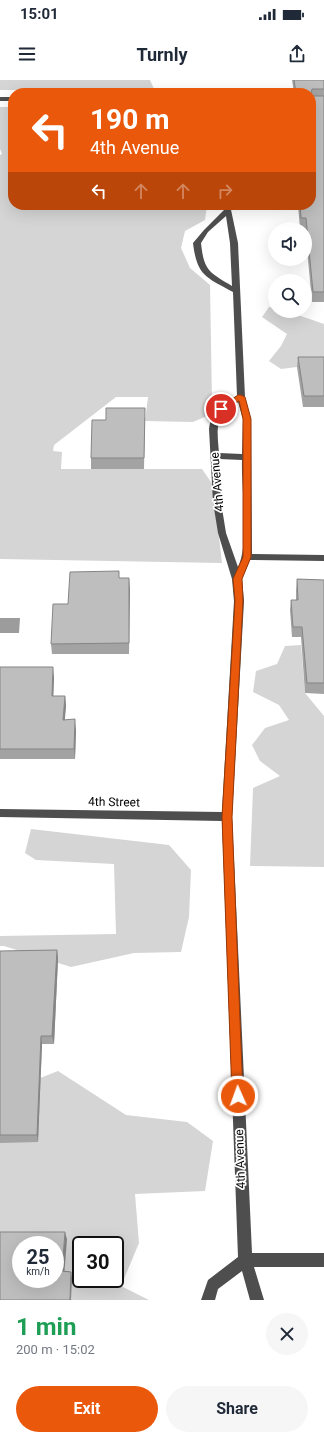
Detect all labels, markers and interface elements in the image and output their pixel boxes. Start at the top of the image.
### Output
text: 15:01 [20,5,59,23]
icon: menu [16,43,38,65]
icon: share [286,43,308,65]
text: Turnly [136,44,188,65]
text: 190 m [90,103,169,136]
icon: left [24,104,76,156]
text: 4th Avenue [90,137,179,158]
icon: left [88,180,110,202]
icon: ahead [130,180,152,202]
icon: ahead [172,180,194,202]
icon: right [214,180,236,202]
map controls [268,222,312,318]
button: sound [268,222,312,266]
button: search [268,274,312,318]
pin [204,392,238,426]
icon: arrive [210,398,232,420]
street label: 4th Avenue [207,452,227,512]
street label: 4th Street [88,795,140,809]
position arrow [217,1075,259,1117]
street label: 4th Avenue [232,1129,248,1189]
speed limit sign: 30 [72,1236,124,1288]
text: 25 [27,1245,49,1269]
text: km/h [26,1266,50,1277]
text: 1 min [16,1313,76,1341]
button: close [266,1313,308,1355]
text: 200 m · 15:02 [16,1342,95,1357]
button: Exit [16,1386,158,1432]
button: Share [166,1386,308,1432]

